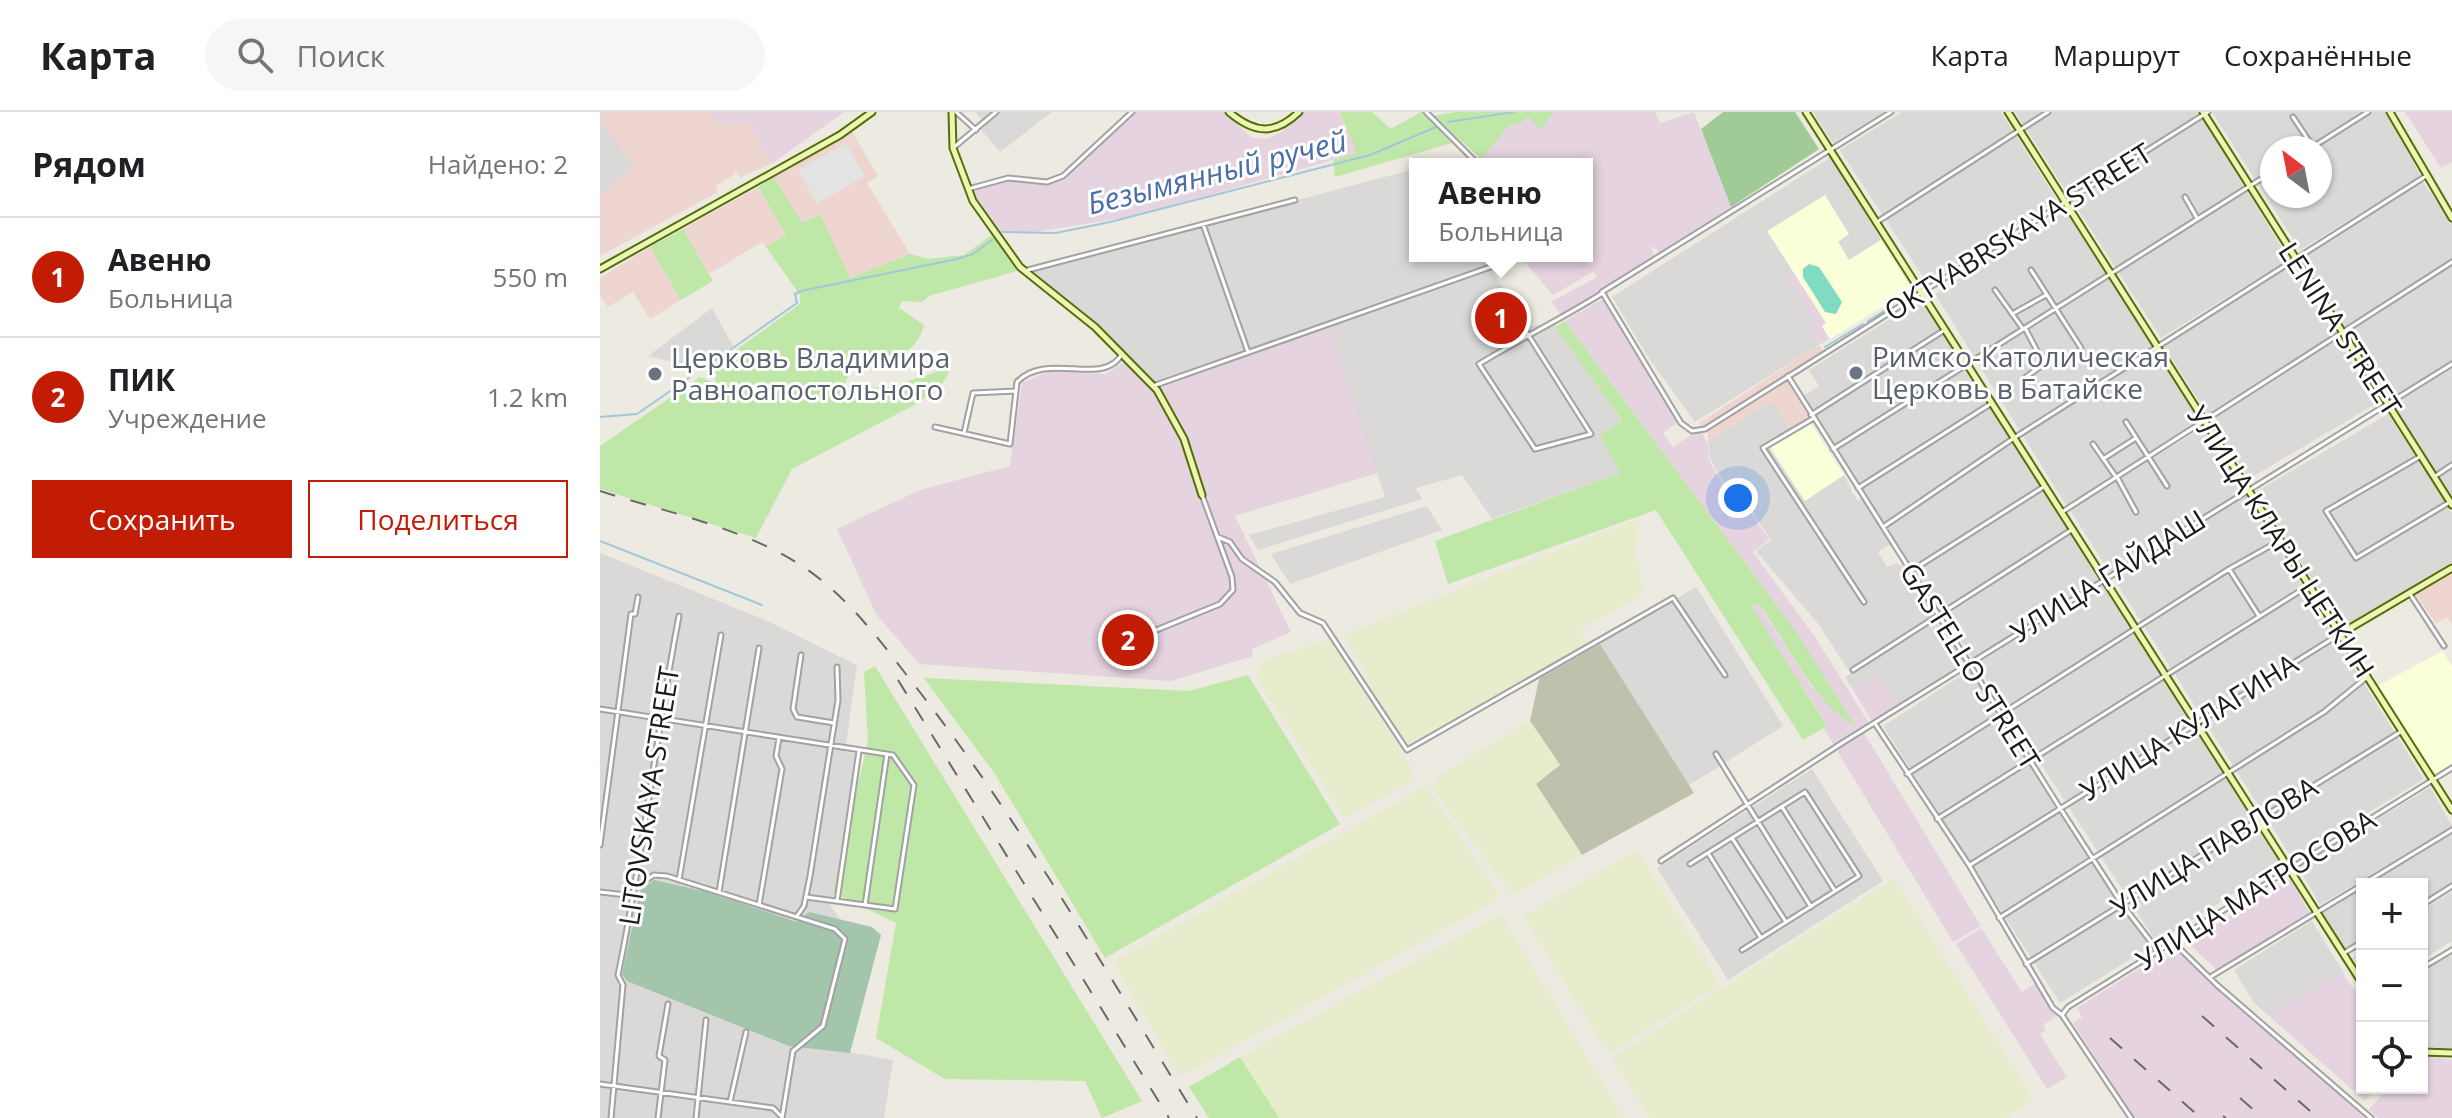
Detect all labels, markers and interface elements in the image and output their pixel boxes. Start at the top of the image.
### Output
search box [205,19,765,91]
text: Карта [40,29,157,81]
icon: search [233,33,277,77]
text: Поиск [297,35,385,76]
text: Карта [1930,36,2009,74]
text: Маршрут [2053,36,2180,74]
text: Сохранённые [2224,36,2412,74]
water label: Безымянный ручей [1083,119,1351,224]
street label: OKTYABRSKAYA STREET [1877,133,2159,329]
north arrow [2260,136,2332,208]
text: Рядом [32,141,146,187]
text: Найдено: 2 [428,146,568,182]
popup [1409,158,1593,262]
text: Авеню [1438,172,1542,213]
text: Больница [1438,213,1564,249]
street label: LENINA STREET [2271,234,2411,423]
text: Авеню [108,239,211,280]
text: 1 [51,259,65,295]
text: 550 m [493,259,568,295]
text: Больница [108,280,233,316]
pin: 1 [1475,288,1527,348]
place label: Римско-Католическая Церковь в Батайске [1872,337,2169,407]
place label: Церковь Владимира Равноапостольного [671,338,950,408]
text: ПИК [108,359,175,400]
marker: Римско-Католическая Церковь в Батайске [1847,364,1865,382]
marker: Церковь Владимира Равноапостольного [646,365,664,383]
text: 2 [51,379,65,415]
text: 1.2 km [487,379,568,415]
street label: УЛИЦА КЛАРЫ ЦЕТКИН [2180,398,2384,685]
text: Учреждение [108,400,267,436]
your location [1718,478,1758,518]
button: Сохранить [32,480,292,558]
button: Поделиться [308,480,568,558]
street label: УЛИЦА ГАЙДАШ [2003,500,2212,650]
street label: GASTELLO STREET [1892,555,2050,777]
pin: 2 [1102,610,1154,670]
street label: УЛИЦА КУЛАГИНА [2072,644,2305,808]
street label: LITOVSKAYA STREET [609,663,687,928]
street label: УЛИЦА ПАВЛОВА [2103,767,2324,925]
street label: УЛИЦА МАТРОСОВА [2128,800,2383,978]
map controls [2356,878,2428,1094]
button: + [2356,878,2428,950]
button: − [2356,950,2428,1022]
button: locate [2356,1022,2428,1094]

